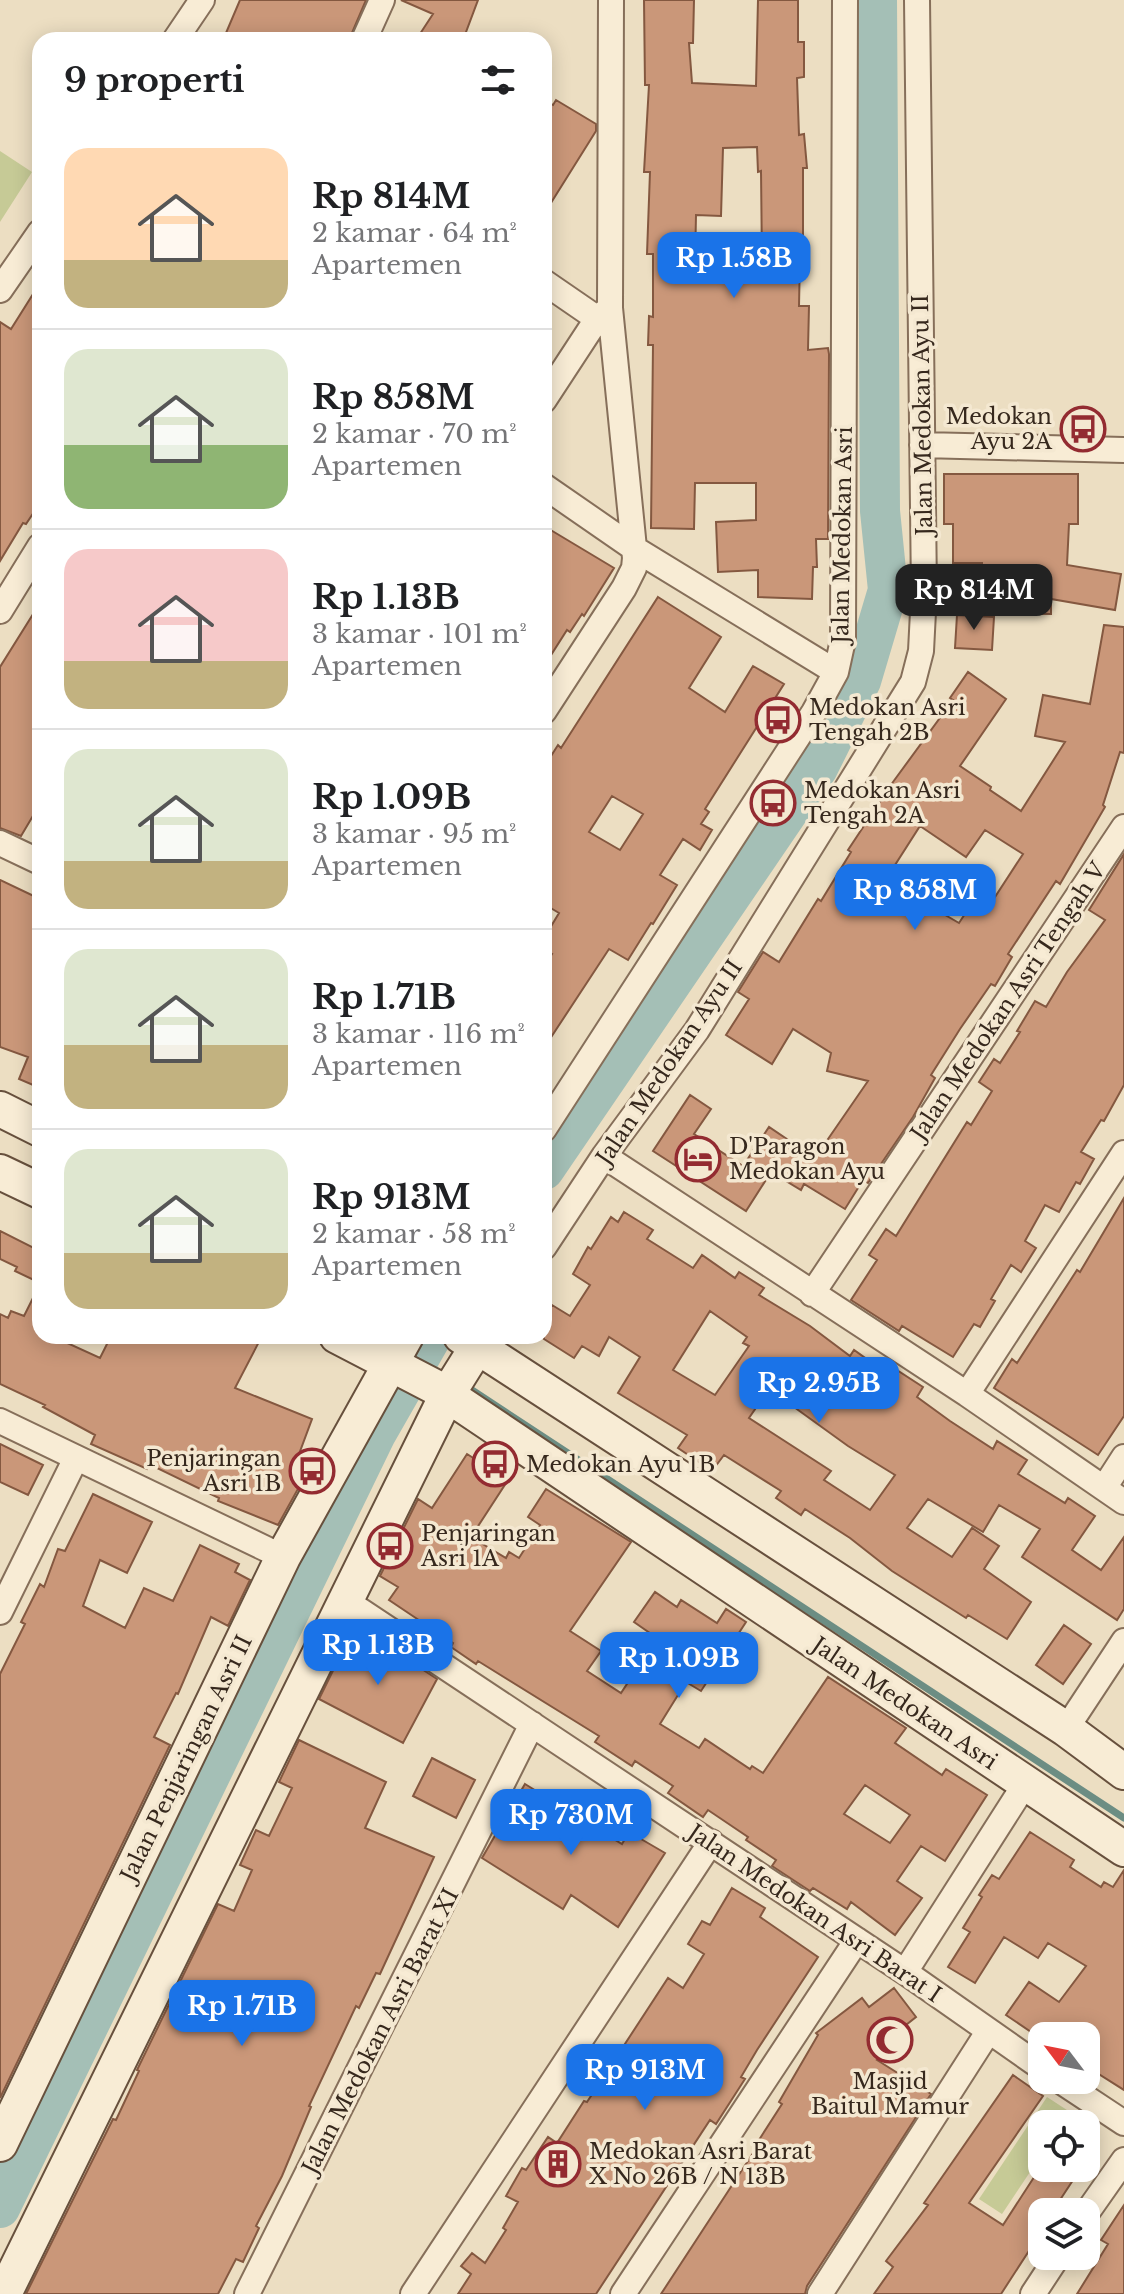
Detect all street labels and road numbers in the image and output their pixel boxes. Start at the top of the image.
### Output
street label: Jalan Medokan Ayu II [907,294,938,539]
street label: Jalan Medokan Asri [827,426,858,647]
street label: Jalan Medokan Asri Tengah V [903,857,1112,1148]
street label: Jalan Medokan Ayu II [589,955,748,1172]
street label: Jalan Medokan Asri [805,1630,1003,1776]
street label: Jalan Penjaringan Asri II [114,1631,258,1888]
street label: Jalan Medokan Asri Barat I [681,1817,946,2008]
street label: Jalan Medokan Asri Barat XI [295,1884,464,2181]

